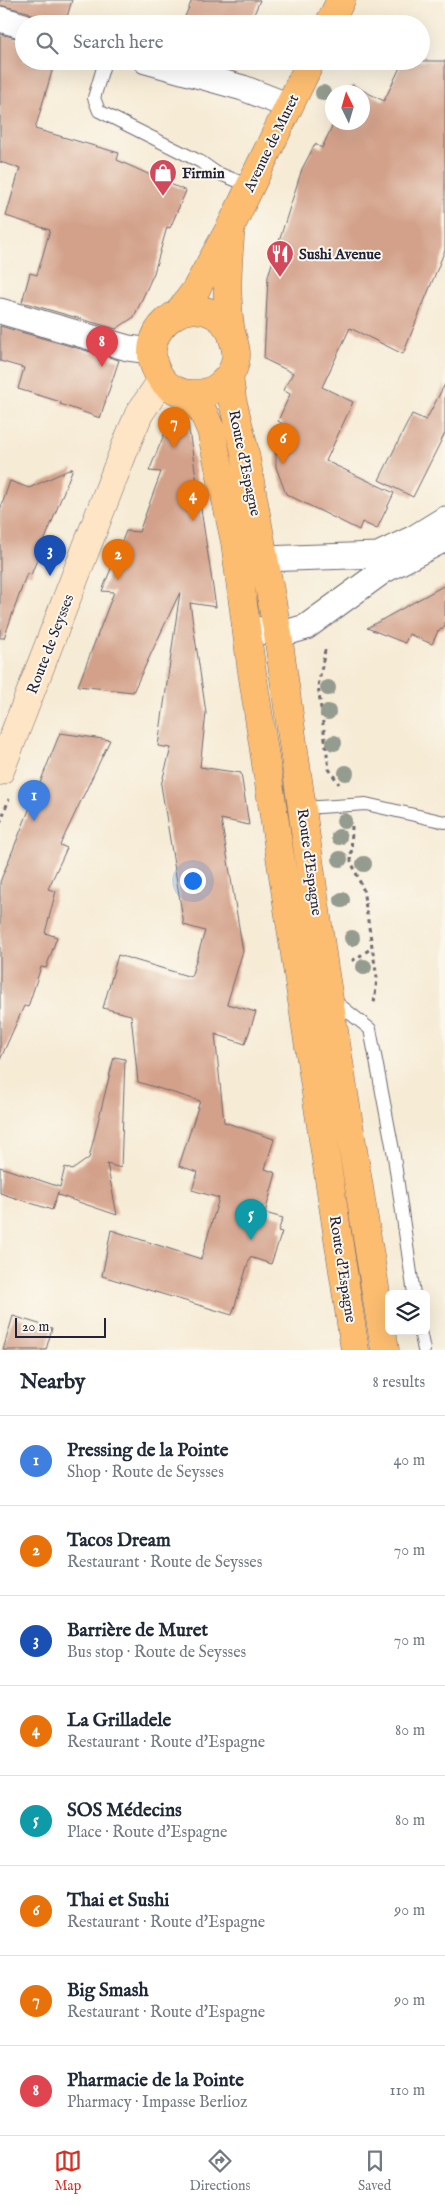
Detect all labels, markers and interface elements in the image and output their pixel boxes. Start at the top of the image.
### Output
search box [15,15,430,70]
icon: search [33,29,61,57]
text: Search here [73,31,164,55]
north arrow [325,85,370,130]
street label: Avenue de Muret [239,91,303,196]
shop icon: Firmin [148,158,178,197]
place label: Firmin [182,164,225,183]
restaurant icon: Sushi Avenue [265,239,295,278]
place label: Sushi Avenue [299,245,381,264]
pin: 8 [86,326,118,367]
pin: 7 [158,407,190,448]
street label: Route d'Espagne [224,408,265,518]
pin: 6 [267,423,299,464]
pin: 4 [177,480,209,521]
pin: 3 [34,535,66,576]
pin: 2 [102,539,134,580]
street label: Route de Seysses [23,592,78,697]
pin: 1 [18,780,50,821]
street label: Route d'Espagne [293,807,326,917]
your location [180,868,206,894]
pin: 5 [235,1199,267,1240]
street label: Route d'Espagne [325,1214,360,1324]
map controls [385,1290,430,1335]
button: layers [385,1290,430,1335]
scale bar [15,1315,106,1338]
text: 20 m [22,1318,49,1336]
text: Nearby [20,1369,85,1396]
text: 8 results [373,1373,425,1393]
text: Pressing de la Pointe [67,1439,228,1463]
text: 1 [33,1451,39,1471]
text: 40 m [393,1451,425,1471]
text: Shop · Route de Seysses [67,1463,224,1483]
text: Tacos Dream [67,1529,171,1553]
text: 2 [32,1541,40,1561]
text: 70 m [394,1541,425,1561]
text: Restaurant · Route de Seysses [67,1553,262,1573]
text: Barrière de Muret [67,1619,208,1643]
text: 3 [33,1631,39,1651]
text: 70 m [394,1631,425,1651]
text: Bus stop · Route de Seysses [67,1643,246,1663]
text: La Grilladele [67,1709,171,1733]
text: 4 [32,1721,40,1741]
text: 80 m [395,1721,425,1741]
text: Restaurant · Route d'Espagne [67,1733,265,1753]
text: SOS Médecins [67,1799,182,1823]
text: 5 [33,1811,39,1831]
text: 80 m [395,1811,425,1831]
text: Place · Route d'Espagne [67,1823,227,1843]
text: Thai et Sushi [67,1889,169,1913]
text: 6 [33,1901,39,1921]
text: 90 m [394,1901,425,1921]
text: Restaurant · Route d'Espagne [67,1913,265,1933]
text: Big Smash [67,1979,149,2003]
text: 7 [32,1991,40,2011]
text: 90 m [394,1991,425,2011]
text: Restaurant · Route d'Espagne [67,2003,265,2023]
text: Pharmacie de la Pointe [67,2069,244,2093]
text: 8 [33,2081,39,2101]
text: 110 m [389,2081,425,2101]
text: Pharmacy · Impasse Berlioz [67,2093,247,2113]
tab: Map [54,2147,82,2195]
tab: Directions [189,2147,250,2195]
tab: Saved [358,2147,391,2195]

